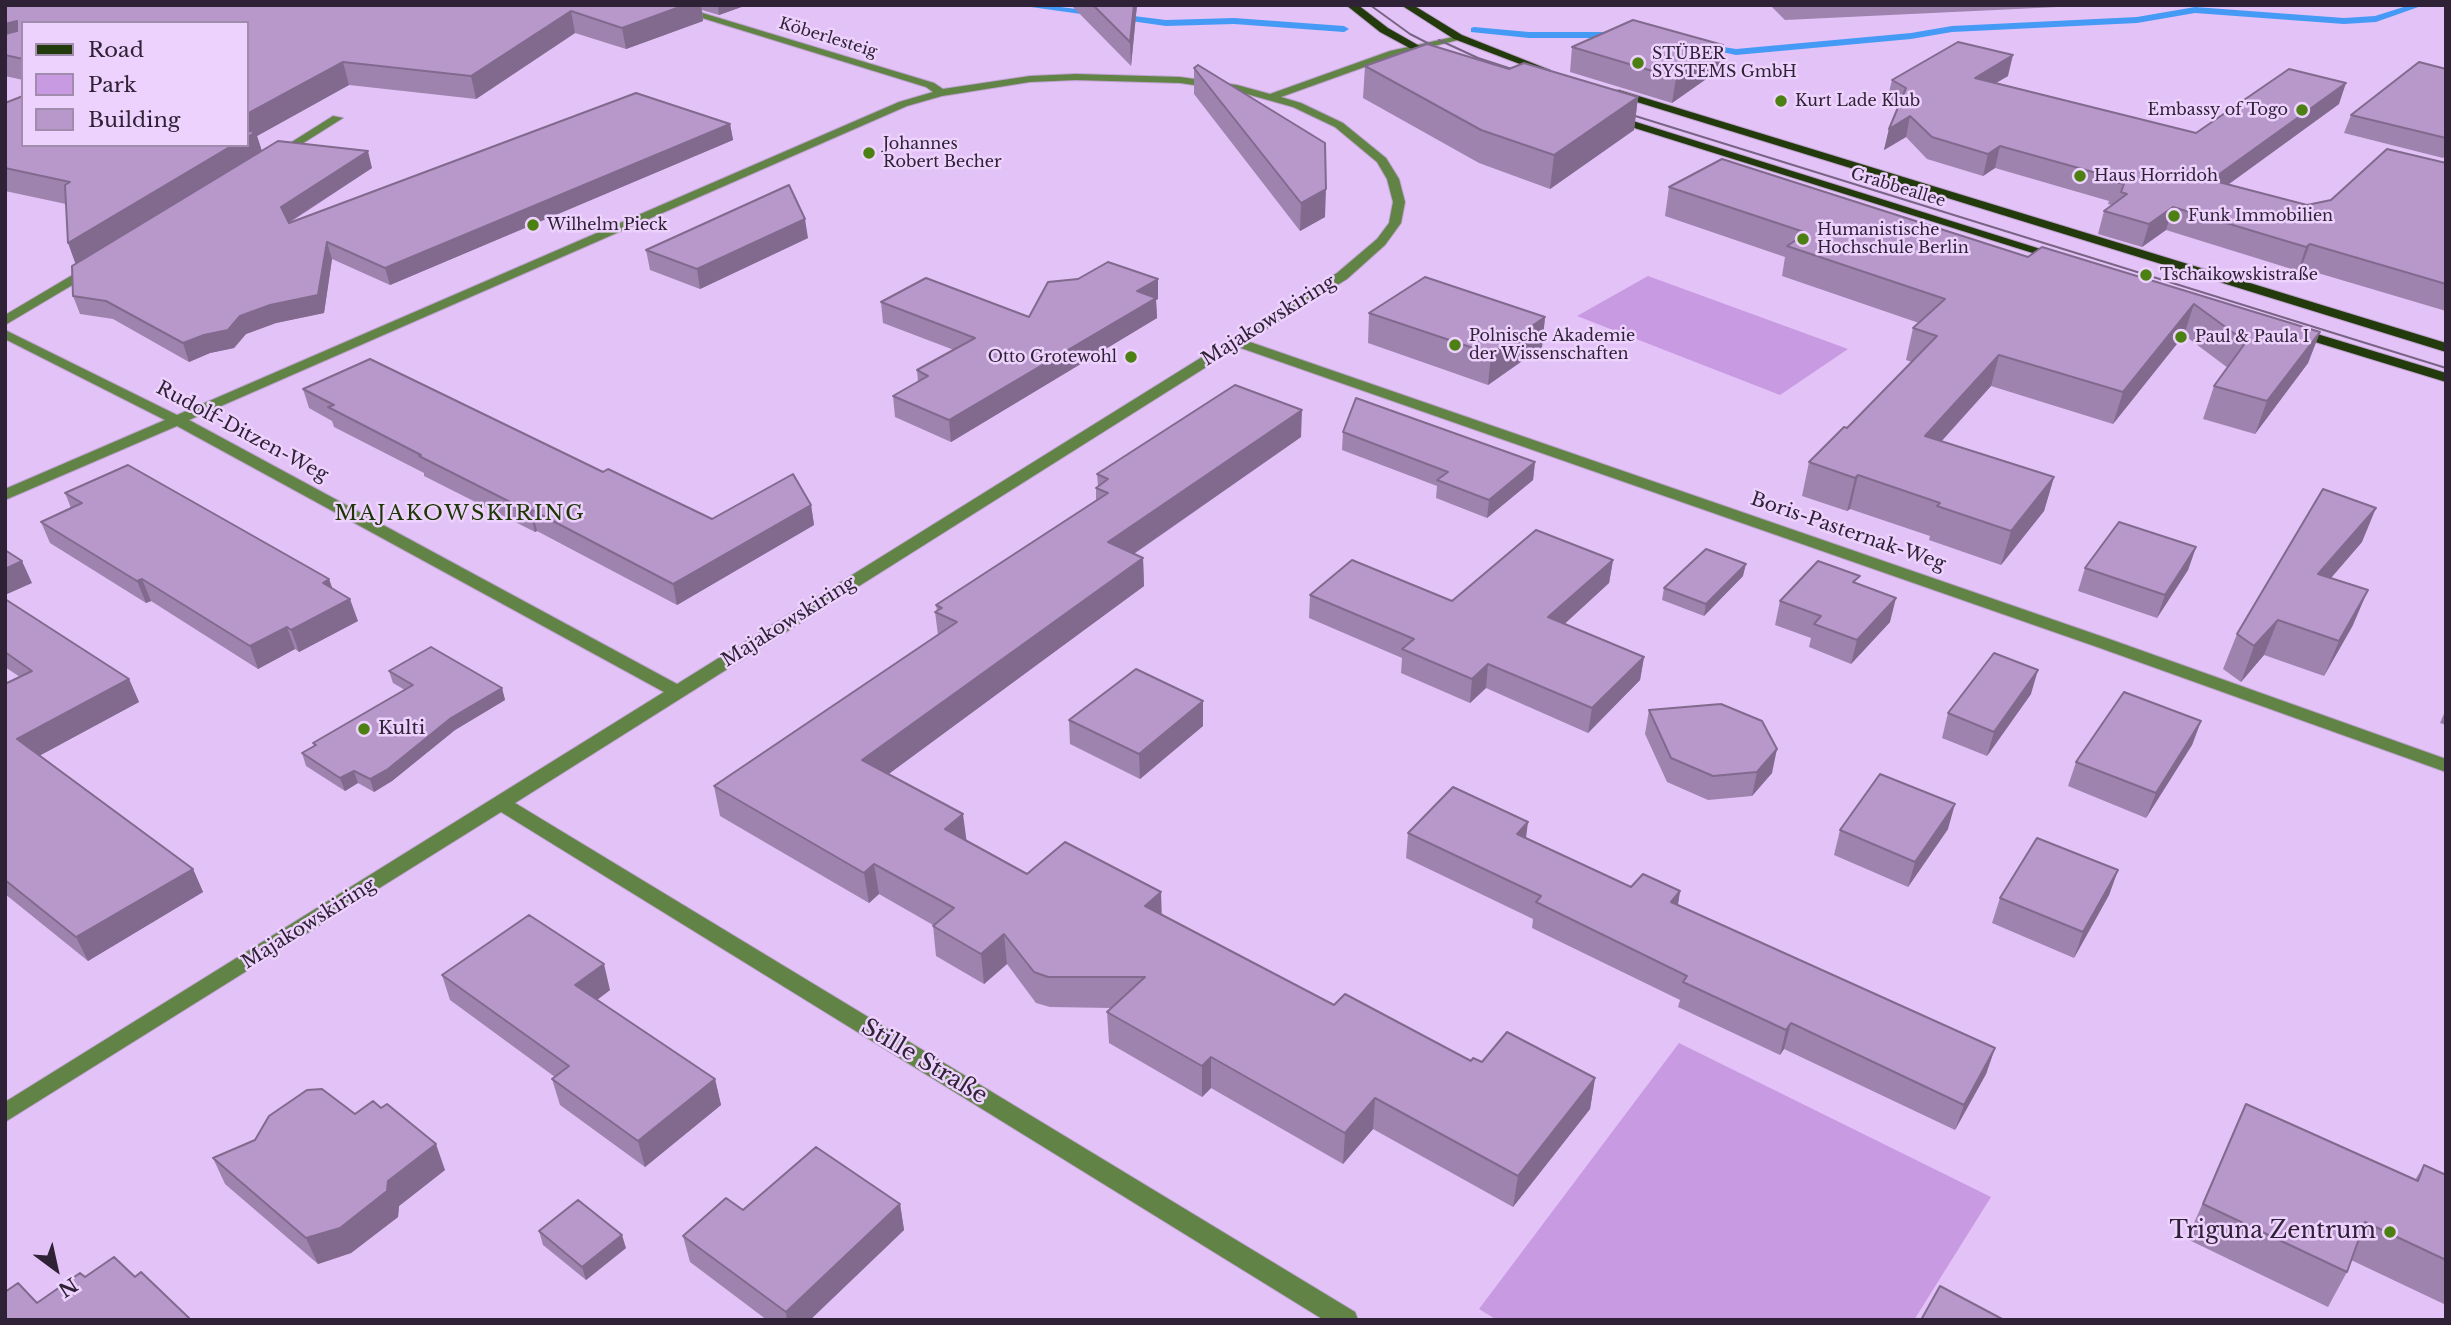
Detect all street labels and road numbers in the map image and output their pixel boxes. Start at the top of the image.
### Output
street label: Köberlesteig [777,14,879,62]
street label: Grabbeallee [1848,164,1948,212]
street label: Majakowskiring [1198,271,1340,371]
street label: Rudolf-Ditzen-Weg [152,377,332,487]
street label: Boris-Pasternak-Weg [1748,488,1948,576]
street label: Majakowskiring [718,572,860,672]
street label: Majakowskiring [238,874,380,974]
street label: Stille Straße [856,1014,992,1110]

